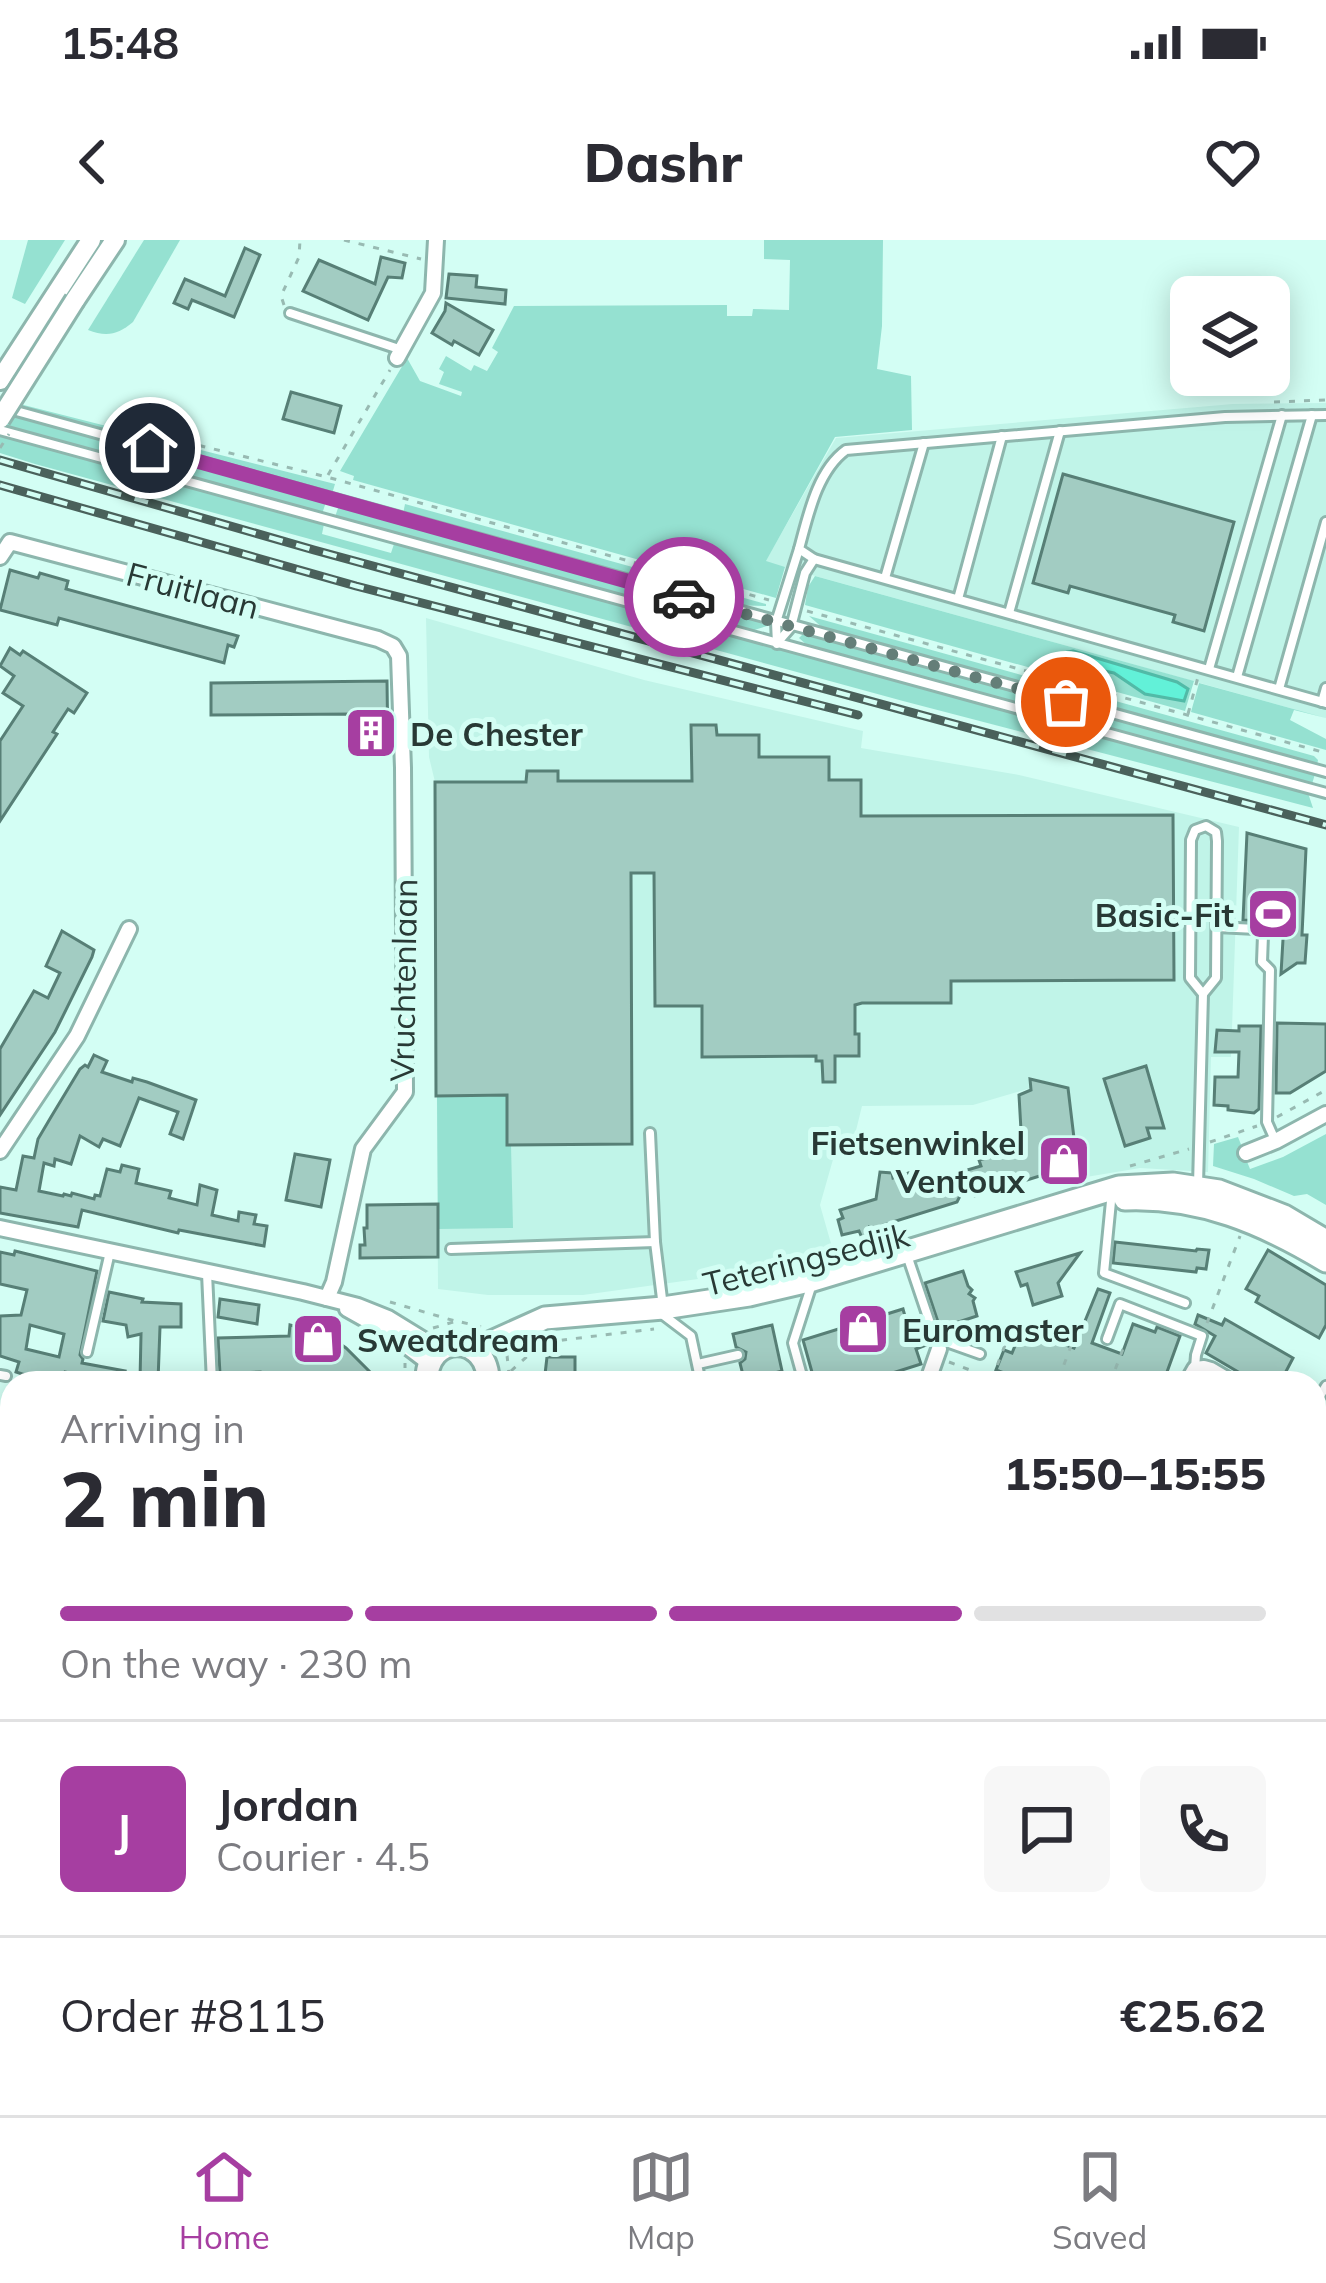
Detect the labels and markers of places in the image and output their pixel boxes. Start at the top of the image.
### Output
pin [99,397,201,499]
pin [1015,651,1117,753]
building icon: De Chester [343,705,399,761]
place label: De Chester [410,713,583,754]
sports icon: Basic-Fit [1245,886,1301,942]
place label: Basic-Fit [1095,894,1234,935]
place label: Fietsenwinkel Ventoux [810,1122,1026,1201]
shop icon: Fietsenwinkel Ventoux [1036,1133,1092,1189]
shop icon: Euromaster [835,1301,891,1357]
place label: Euromaster [902,1309,1083,1350]
shop icon: Sweatdream [290,1311,346,1367]
place label: Sweatdream [357,1319,559,1360]

